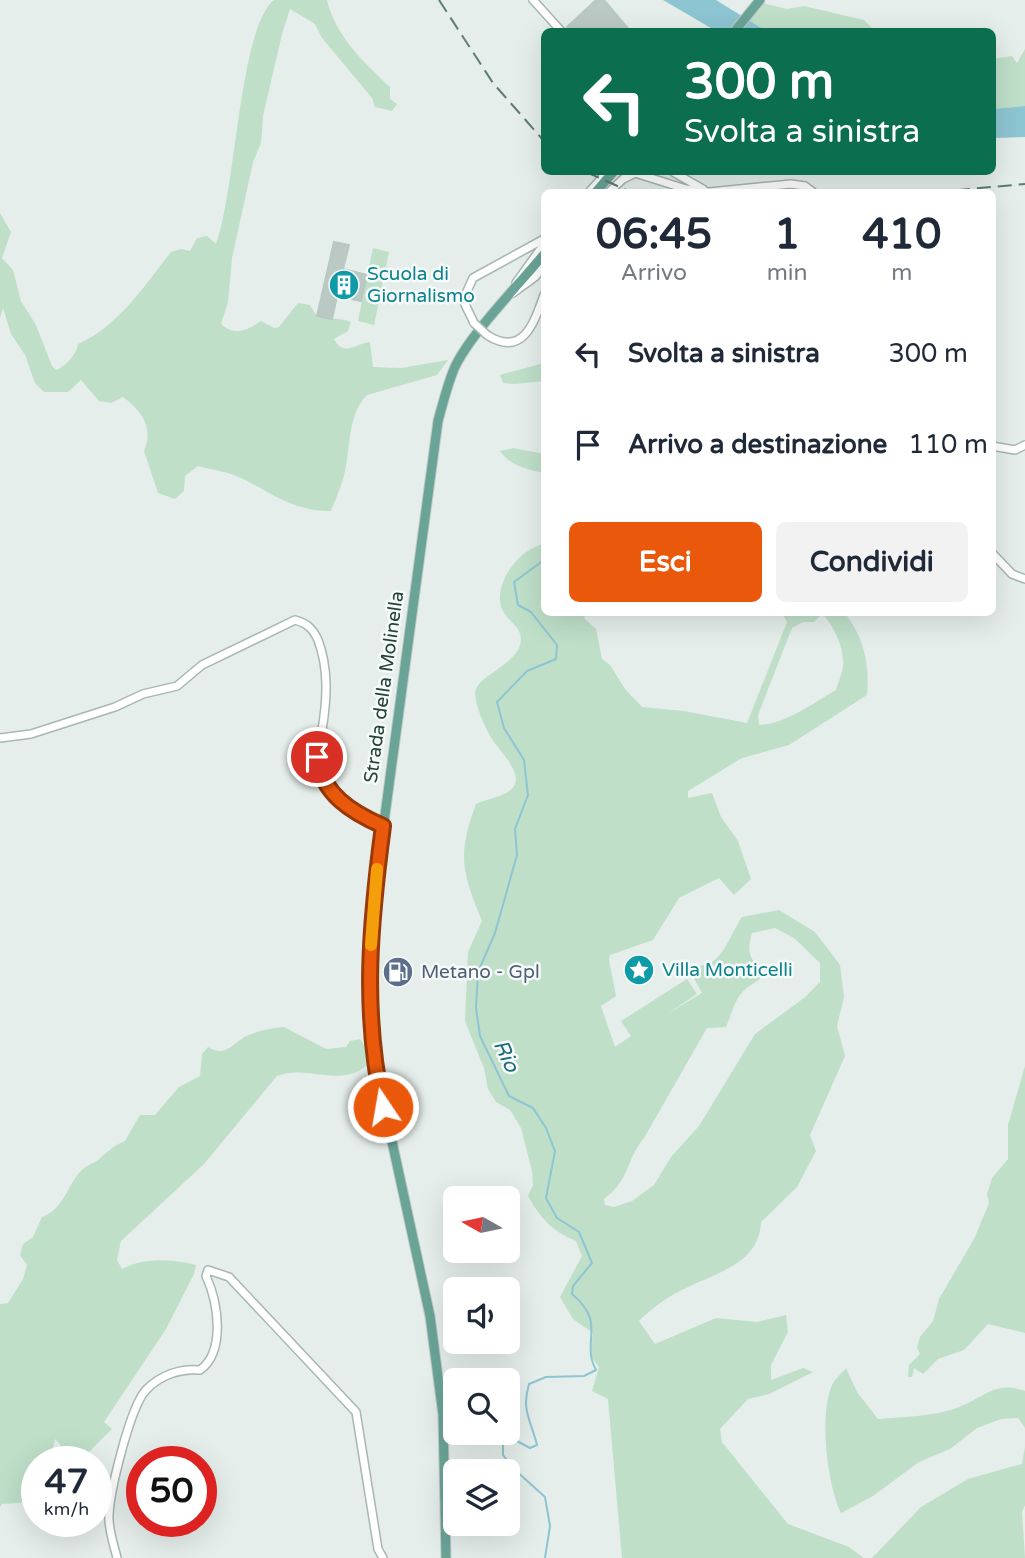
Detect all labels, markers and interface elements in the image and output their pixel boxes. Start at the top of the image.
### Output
text: 300 m [684,53,834,112]
icon: left [569,56,660,147]
text: Svolta a sinistra [684,113,920,151]
text: 06:45 [596,209,712,260]
text: 1 [774,209,800,260]
text: 410 [862,209,941,260]
text: Arrivo [621,259,687,287]
text: min [767,259,808,287]
text: m [891,259,912,287]
place label: Scuola di Giornalismo [367,263,475,307]
building icon: Scuola di Giornalismo [327,268,361,302]
icon: left [569,335,607,373]
text: Svolta a sinistra [628,338,820,369]
text: 300 m [888,338,968,369]
icon: arrive [569,426,607,464]
text: Arrivo a destinazione [628,429,887,460]
text: 110 m [908,429,988,460]
button: Esci [569,522,762,602]
button: Condividi [776,522,968,602]
street label: Strada della Molinella [360,590,408,784]
pin [287,727,347,787]
icon: arrive [298,738,336,776]
place icon: Villa Monticelli [622,953,656,987]
fuel station icon: Metano - Gpl [381,955,415,989]
place label: Villa Monticelli [662,959,793,981]
place label: Metano - Gpl [421,961,540,983]
water label: Rio [488,1036,525,1077]
position arrow [346,1070,420,1144]
north arrow [443,1186,520,1264]
map controls [443,1186,520,1536]
button: sound [443,1277,520,1354]
button: search [443,1368,520,1445]
speed limit sign: 50 [126,1446,217,1537]
button: layers [443,1459,520,1536]
text: 47 [45,1461,88,1503]
text: km/h [44,1498,89,1520]

